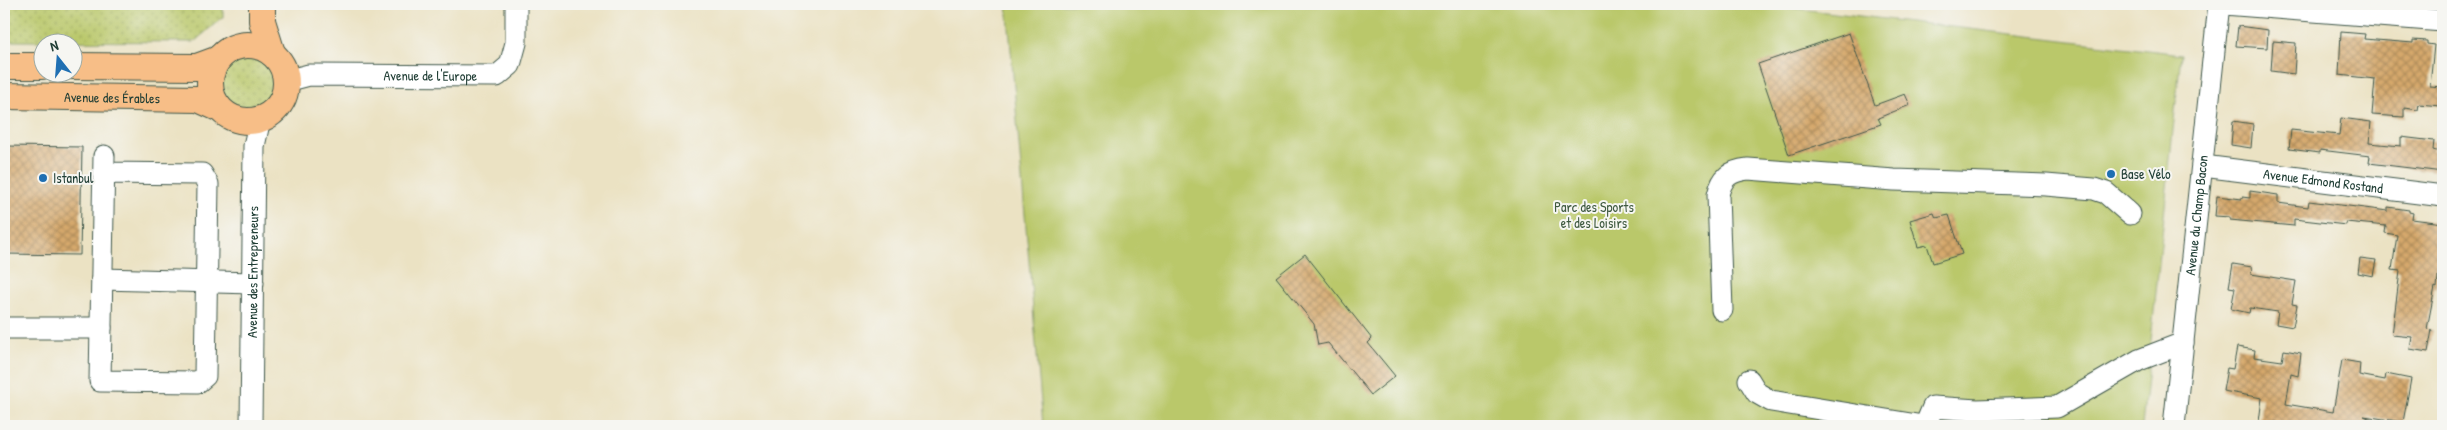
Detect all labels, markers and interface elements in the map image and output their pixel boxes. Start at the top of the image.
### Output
north arrow [32,32,82,82]
text: N [48,35,61,55]
street label: Avenue de l'Europe [383,65,477,86]
street label: Avenue des Érables [64,87,160,107]
street label: Avenue du Champ Bacon [2180,154,2212,276]
place label: Base Vélo [2121,164,2171,183]
street label: Avenue Edmond Rostand [2262,164,2384,197]
place label: Istanbul [53,168,94,187]
marker: Base Vélo [2105,168,2117,180]
marker: Istanbul [37,172,49,184]
park label: Parc des Sports et des Loisirs [1554,197,1634,232]
street label: Avenue des Entrepreneurs [242,206,263,338]

